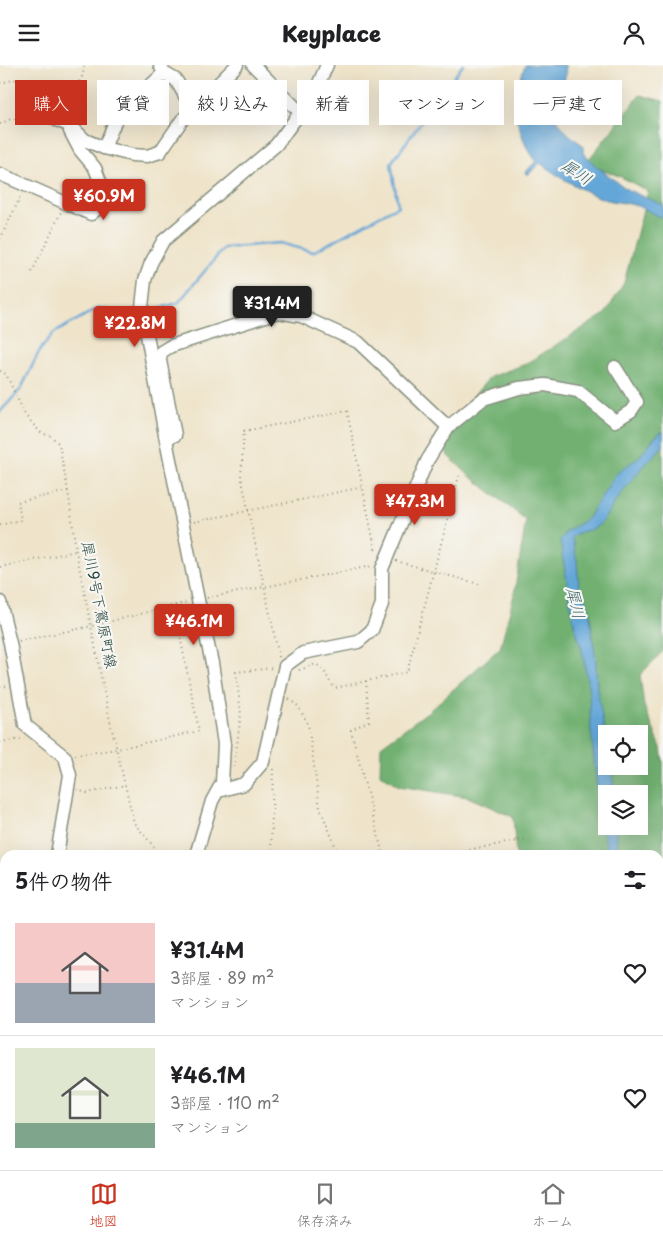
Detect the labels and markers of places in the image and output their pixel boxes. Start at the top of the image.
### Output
pin: ¥60.9M [63,179,145,221]
pin: ¥31.4M [231,285,313,328]
pin: ¥22.8M [94,305,176,348]
pin: ¥47.3M [374,483,456,526]
pin: ¥46.1M [153,603,235,646]

